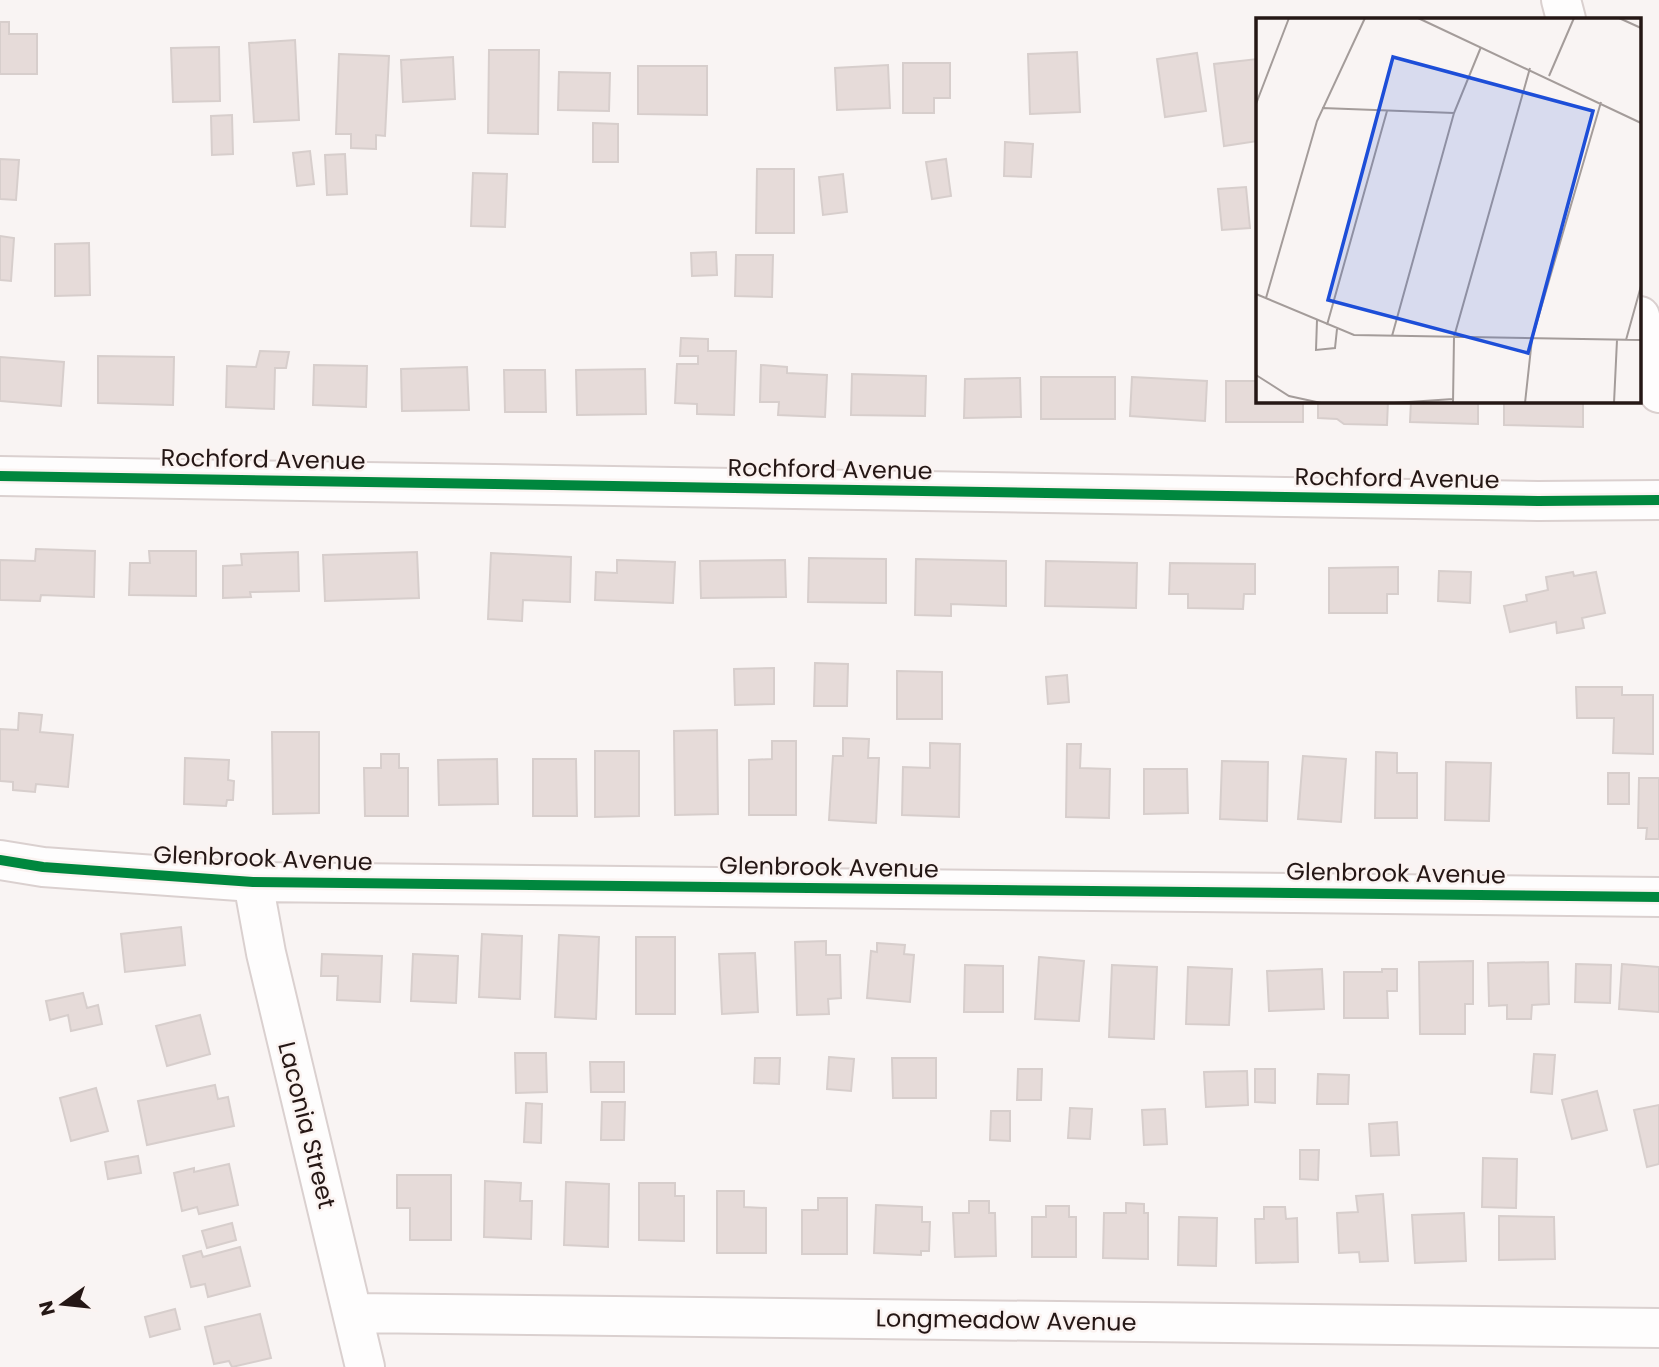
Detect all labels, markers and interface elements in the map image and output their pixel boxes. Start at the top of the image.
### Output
inset map [1256,18,1642,402]
street label: Rochford Avenue [160,441,366,477]
street label: Rochford Avenue [727,451,933,487]
street label: Rochford Avenue [1294,460,1500,496]
street label: Glenbrook Avenue [153,838,373,878]
street label: Glenbrook Avenue [719,849,939,885]
street label: Glenbrook Avenue [1286,855,1506,891]
street label: Laconia Street [270,1038,344,1212]
north arrow [28,1269,98,1339]
text: N [32,1298,62,1319]
street label: Longmeadow Avenue [875,1301,1137,1339]

